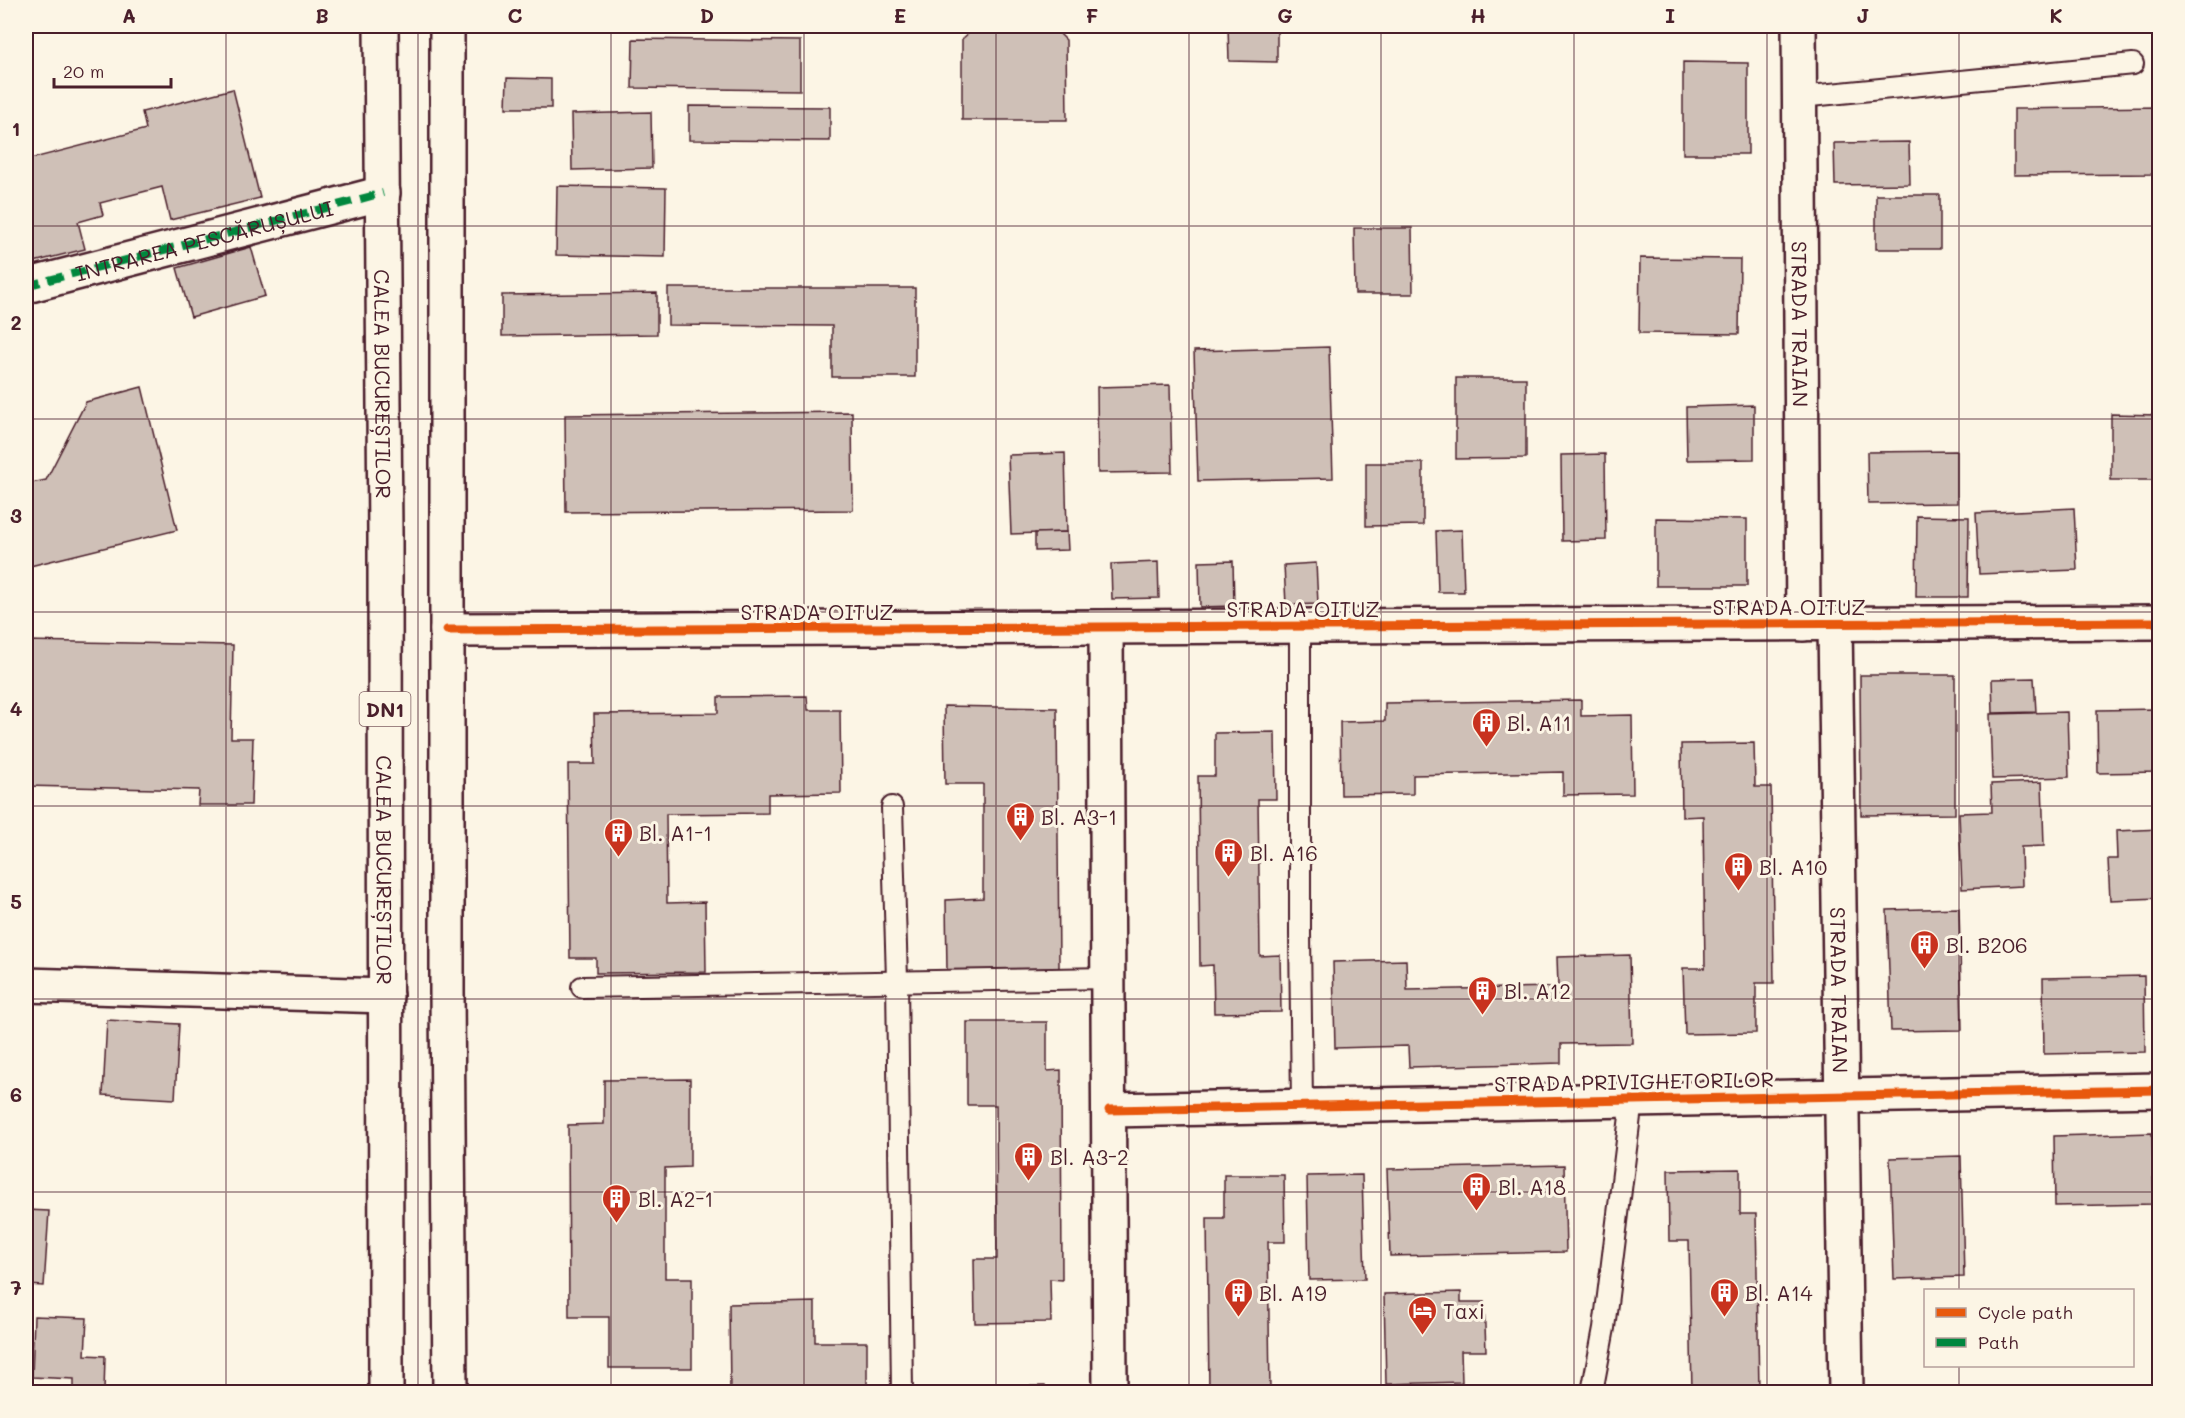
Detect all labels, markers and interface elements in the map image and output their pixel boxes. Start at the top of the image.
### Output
text: A [122,2,136,28]
text: B [315,2,329,28]
text: C [508,2,523,28]
text: D [700,2,714,28]
text: E [894,2,906,28]
text: F [1086,2,1099,28]
text: G [1277,2,1293,28]
text: H [1470,2,1486,28]
text: I [1665,2,1675,28]
text: J [1856,2,1870,28]
text: K [2049,2,2063,28]
scale bar [54,51,171,89]
text: 20 m [63,59,104,83]
text: 1 [12,115,20,141]
street label: INTRAREA PESCĂRUȘULUI [72,193,336,286]
street label: STRADA TRAIAN [1787,241,1815,407]
street label: CALEA BUCUREȘTILOR [369,269,398,499]
text: 2 [10,309,22,335]
text: 3 [10,502,22,528]
street label: STRADA OITUZ [1713,593,1865,620]
street label: STRADA OITUZ [1227,595,1379,622]
street label: STRADA OITUZ [741,598,893,625]
road number: DN1 [360,692,410,726]
text: 4 [10,695,23,721]
building icon: Bl. A11 [1470,706,1502,748]
place label: Bl. A11 [1507,709,1572,736]
street label: CALEA BUCUREȘTILOR [371,755,399,985]
building icon: Bl. A3-1 [1004,800,1036,842]
place label: Bl. A3-1 [1041,803,1117,830]
building icon: Bl. A1-1 [602,816,634,858]
place label: Bl. A1-1 [639,819,712,846]
building icon: Bl. A16 [1213,836,1245,878]
place label: Bl. A16 [1250,839,1318,866]
building icon: Bl. A10 [1722,850,1754,892]
place label: Bl. A10 [1759,853,1827,880]
text: 5 [10,888,22,914]
street label: STRADA TRAIAN [1826,907,1855,1073]
building icon: Bl. B206 [1909,928,1941,970]
place label: Bl. B206 [1946,931,2028,958]
building icon: Bl. A12 [1467,974,1499,1016]
place label: Bl. A12 [1504,977,1571,1004]
street label: STRADA PRIVIGHETORILOR [1494,1065,1774,1097]
text: 6 [10,1081,22,1107]
building icon: Bl. A3-2 [1013,1140,1045,1182]
place label: Bl. A3-2 [1050,1143,1129,1170]
building icon: Bl. A18 [1461,1170,1493,1212]
place label: Bl. A18 [1498,1173,1566,1200]
building icon: Bl. A2-1 [601,1182,633,1224]
place label: Bl. A2-1 [638,1185,714,1212]
text: 7 [10,1274,22,1300]
building icon: Bl. A19 [1222,1276,1254,1318]
building icon: Bl. A14 [1708,1276,1740,1318]
place label: Bl. A19 [1259,1279,1327,1306]
place label: Bl. A14 [1745,1279,1813,1306]
legend [1924,1289,2134,1367]
hotel icon: Taxi [1406,1294,1438,1336]
place label: Taxi [1443,1297,1485,1324]
text: Cycle path [1978,1300,2073,1324]
text: Path [1978,1330,2018,1354]

